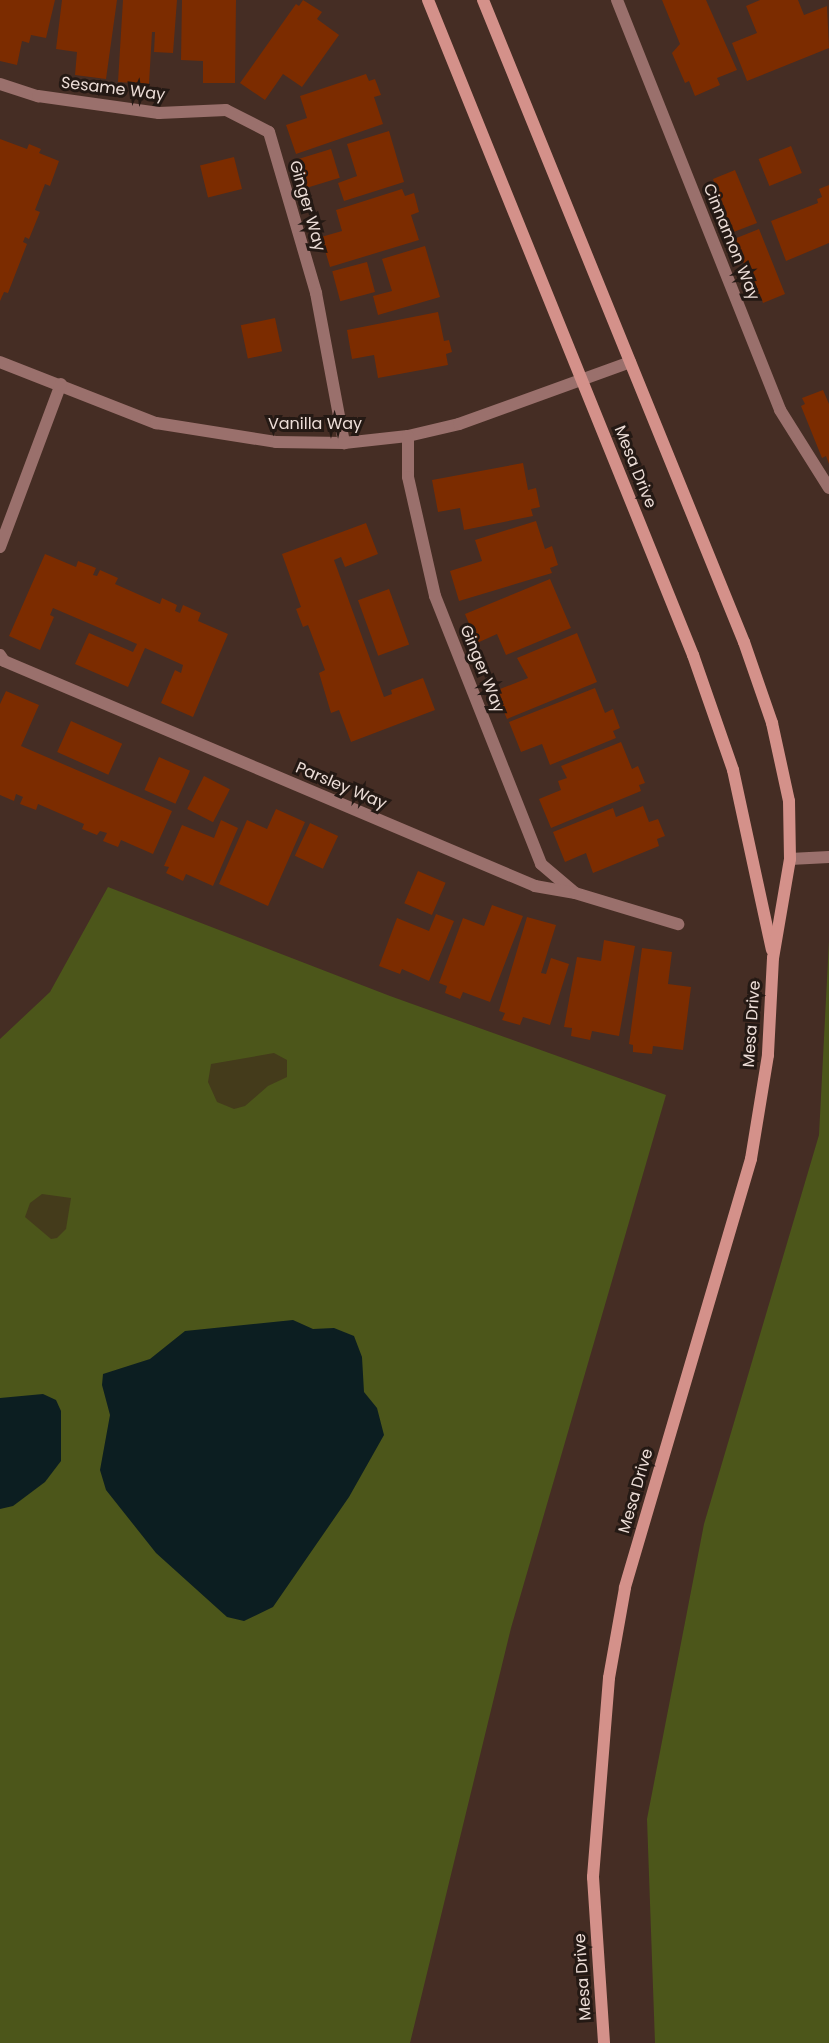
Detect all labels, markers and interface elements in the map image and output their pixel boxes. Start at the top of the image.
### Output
street label: Sesame Way [60,73,166,105]
street label: Ginger Way [285,159,329,253]
street label: Cinnamon Way [699,181,763,303]
street label: Vanilla Way [268,414,362,434]
street label: Mesa Drive [610,423,660,511]
street label: Ginger Way [456,622,508,716]
street label: Parsley Way [293,758,389,814]
street label: Mesa Drive [739,980,765,1068]
street label: Mesa Drive [615,1446,657,1536]
street label: Mesa Drive [570,1933,596,2021]

